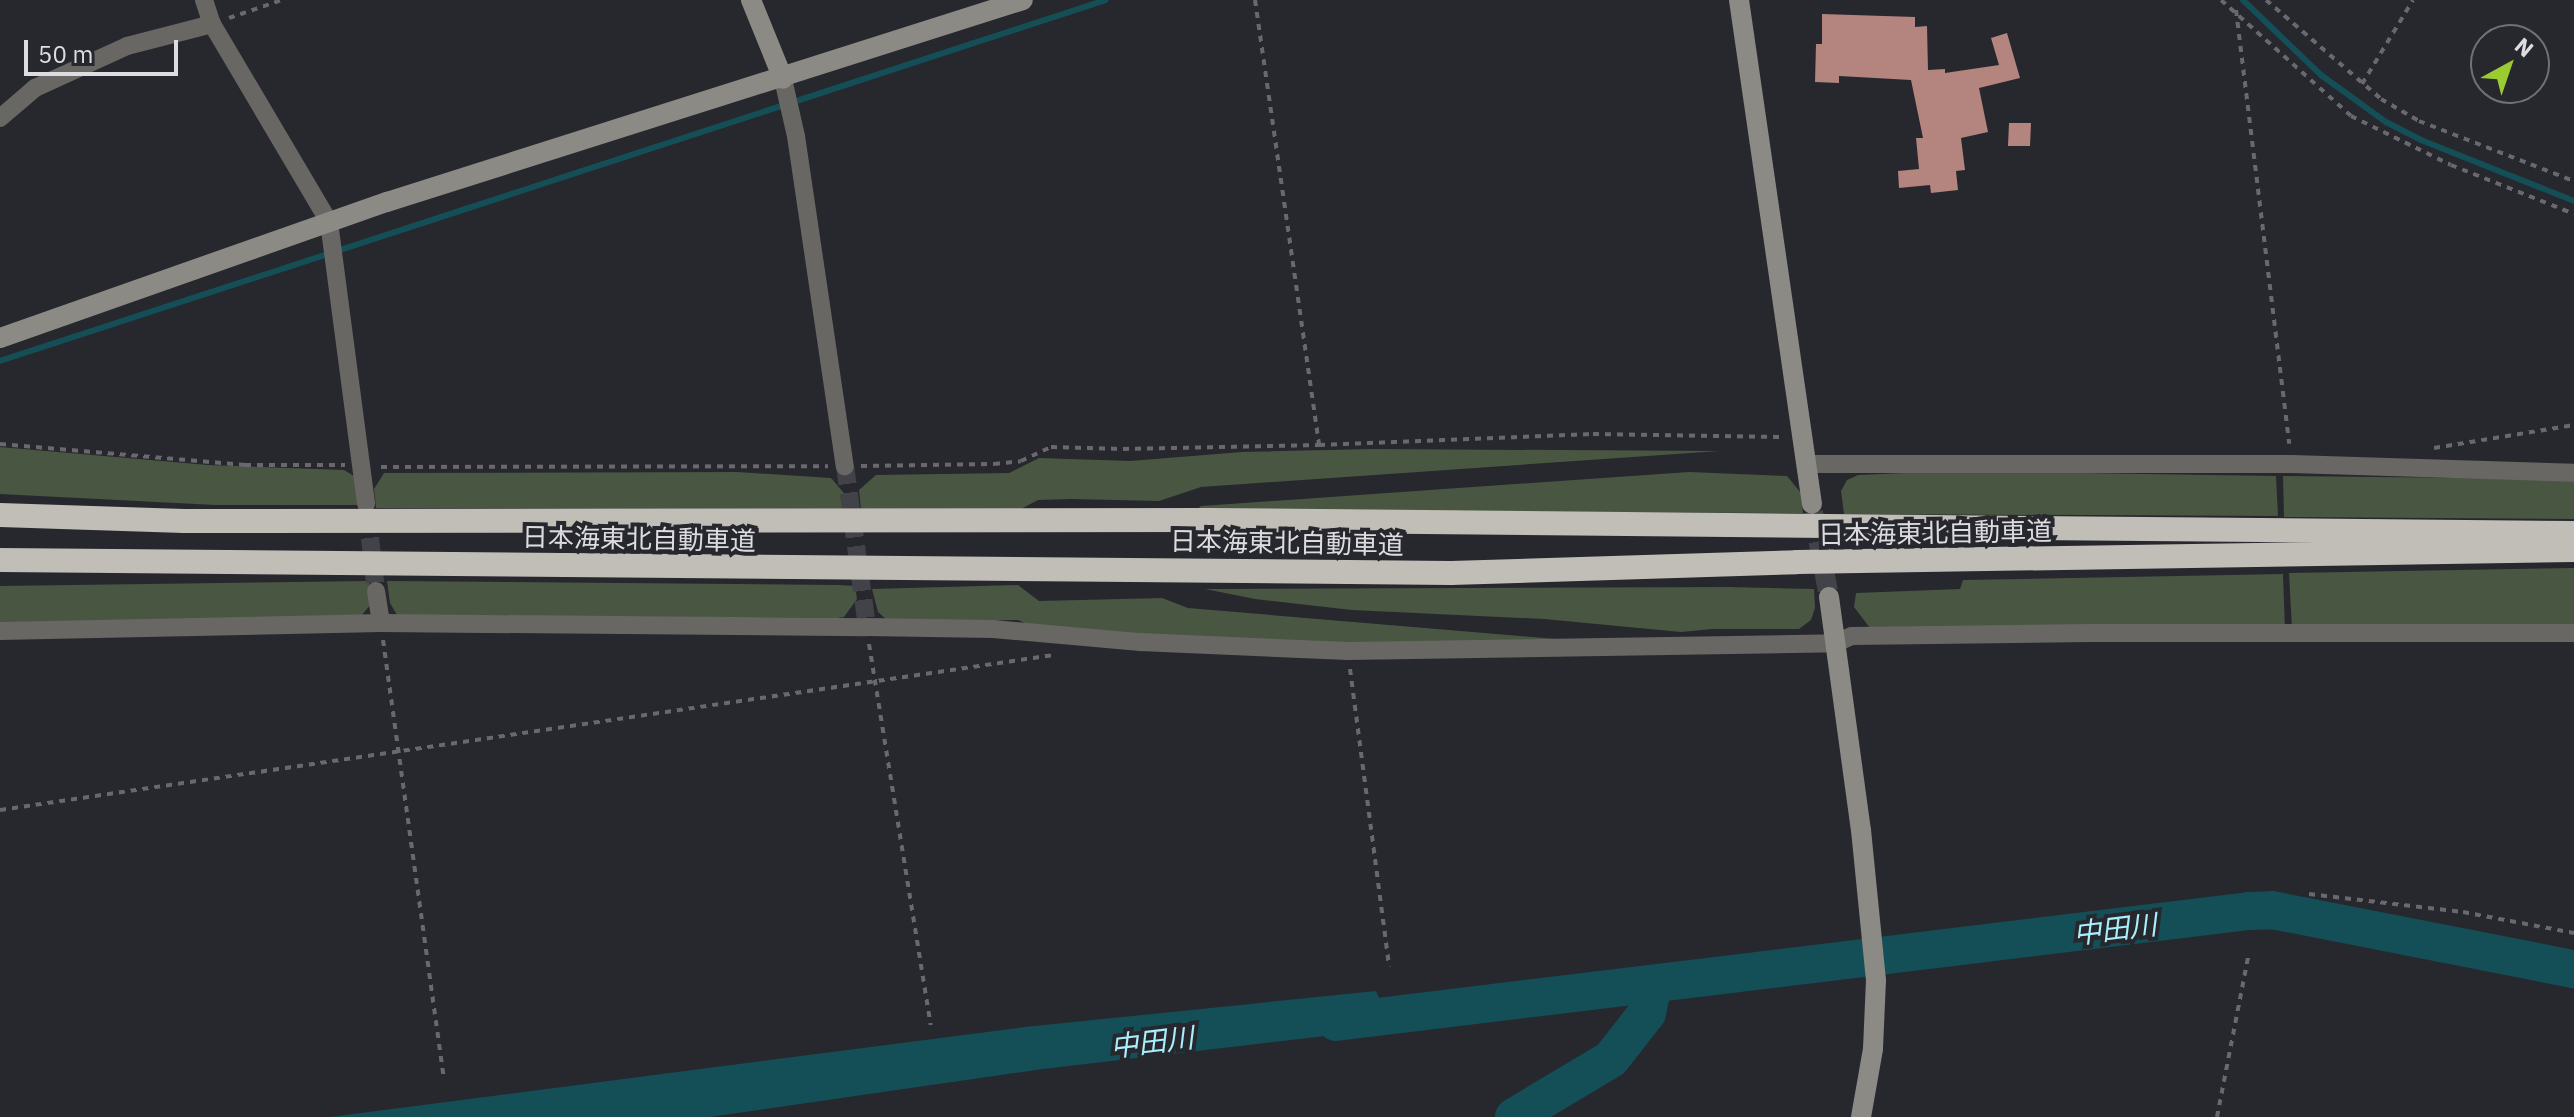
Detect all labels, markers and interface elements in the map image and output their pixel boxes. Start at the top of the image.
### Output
scale bar [28,24,182,74]
north arrow [2470,24,2550,104]
text: N [2509,31,2540,63]
text: 50 m [38,38,93,70]
street label: 日本海東北自動車道 [1818,515,2052,551]
street label: 日本海東北自動車道 [522,521,756,557]
street label: 日本海東北自動車道 [1170,525,1404,561]
water label: 中田川 [2071,907,2159,951]
water label: 中田川 [1108,1020,1196,1064]

